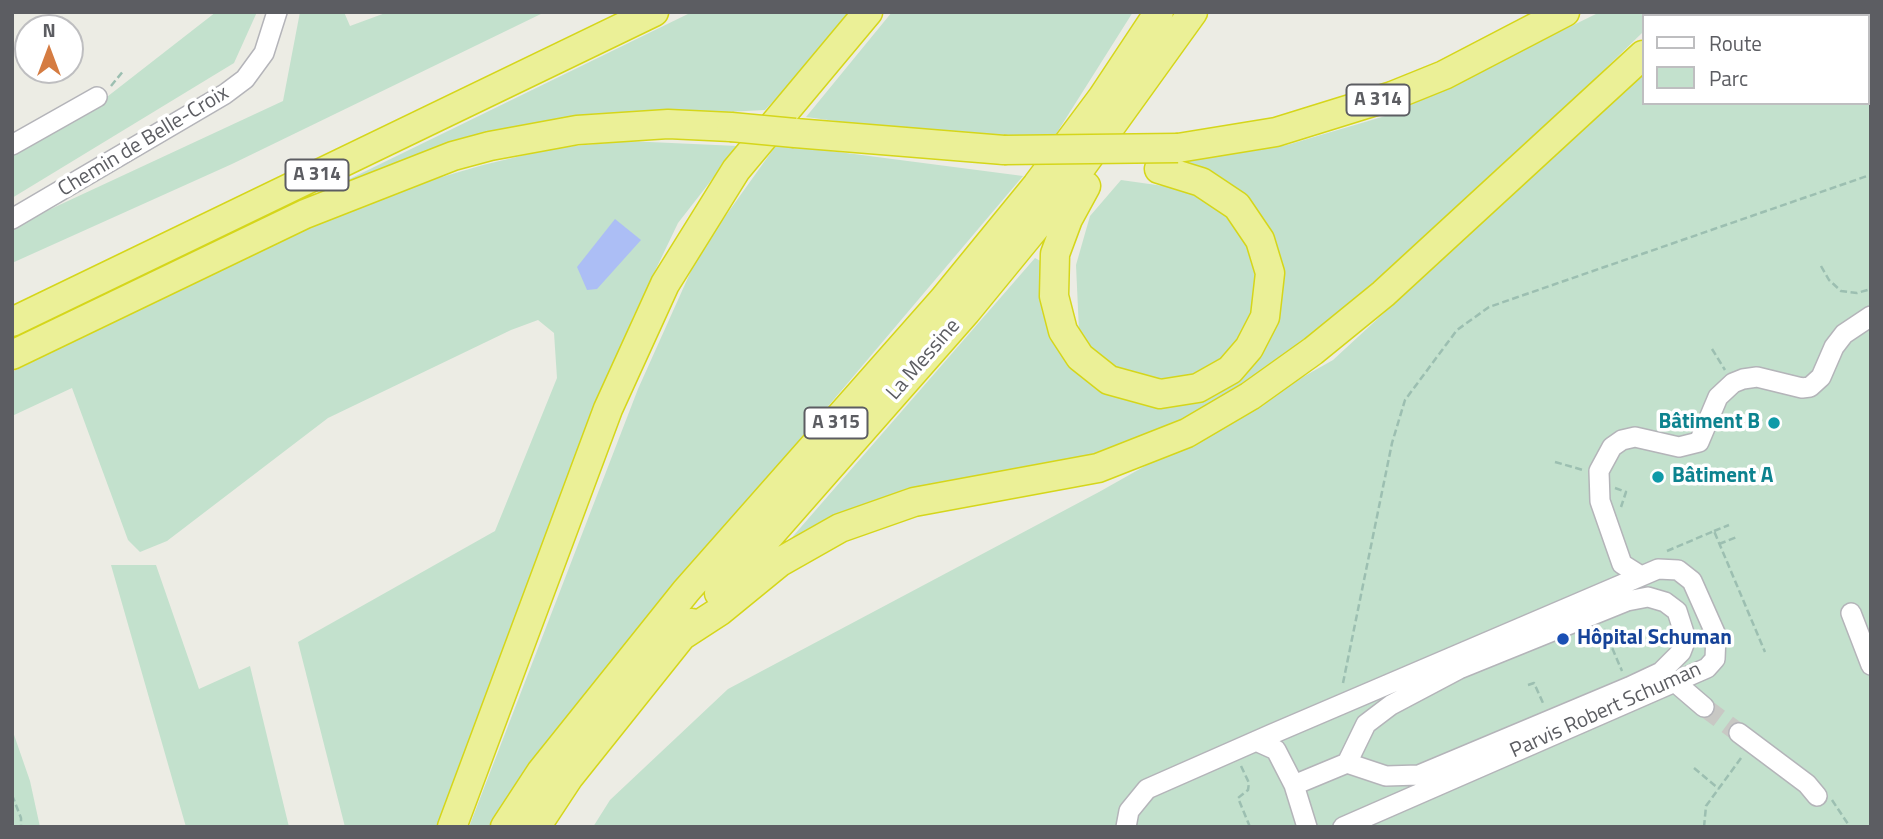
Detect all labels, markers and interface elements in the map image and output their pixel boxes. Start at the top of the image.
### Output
north arrow [14,14,84,84]
legend [1642,14,1869,105]
text: N [42,15,56,44]
text: Route [1709,27,1762,59]
text: Parc [1709,62,1748,94]
street label: Chemin de Belle-Croix [54,81,234,203]
road number: A 314 [1346,85,1410,116]
road number: A 314 [286,160,348,190]
street label: La Messine [882,314,966,406]
road number: A 315 [804,408,868,438]
place label: Bâtiment B [1658,410,1760,436]
marker: Bâtiment B [1766,415,1782,431]
place label: Bâtiment A [1672,464,1773,490]
marker: Bâtiment A [1650,469,1666,485]
place label: Hôpital Schuman [1577,626,1732,652]
marker: Hôpital Schuman [1555,631,1571,647]
street label: Parvis Robert Schuman [1507,658,1705,764]

